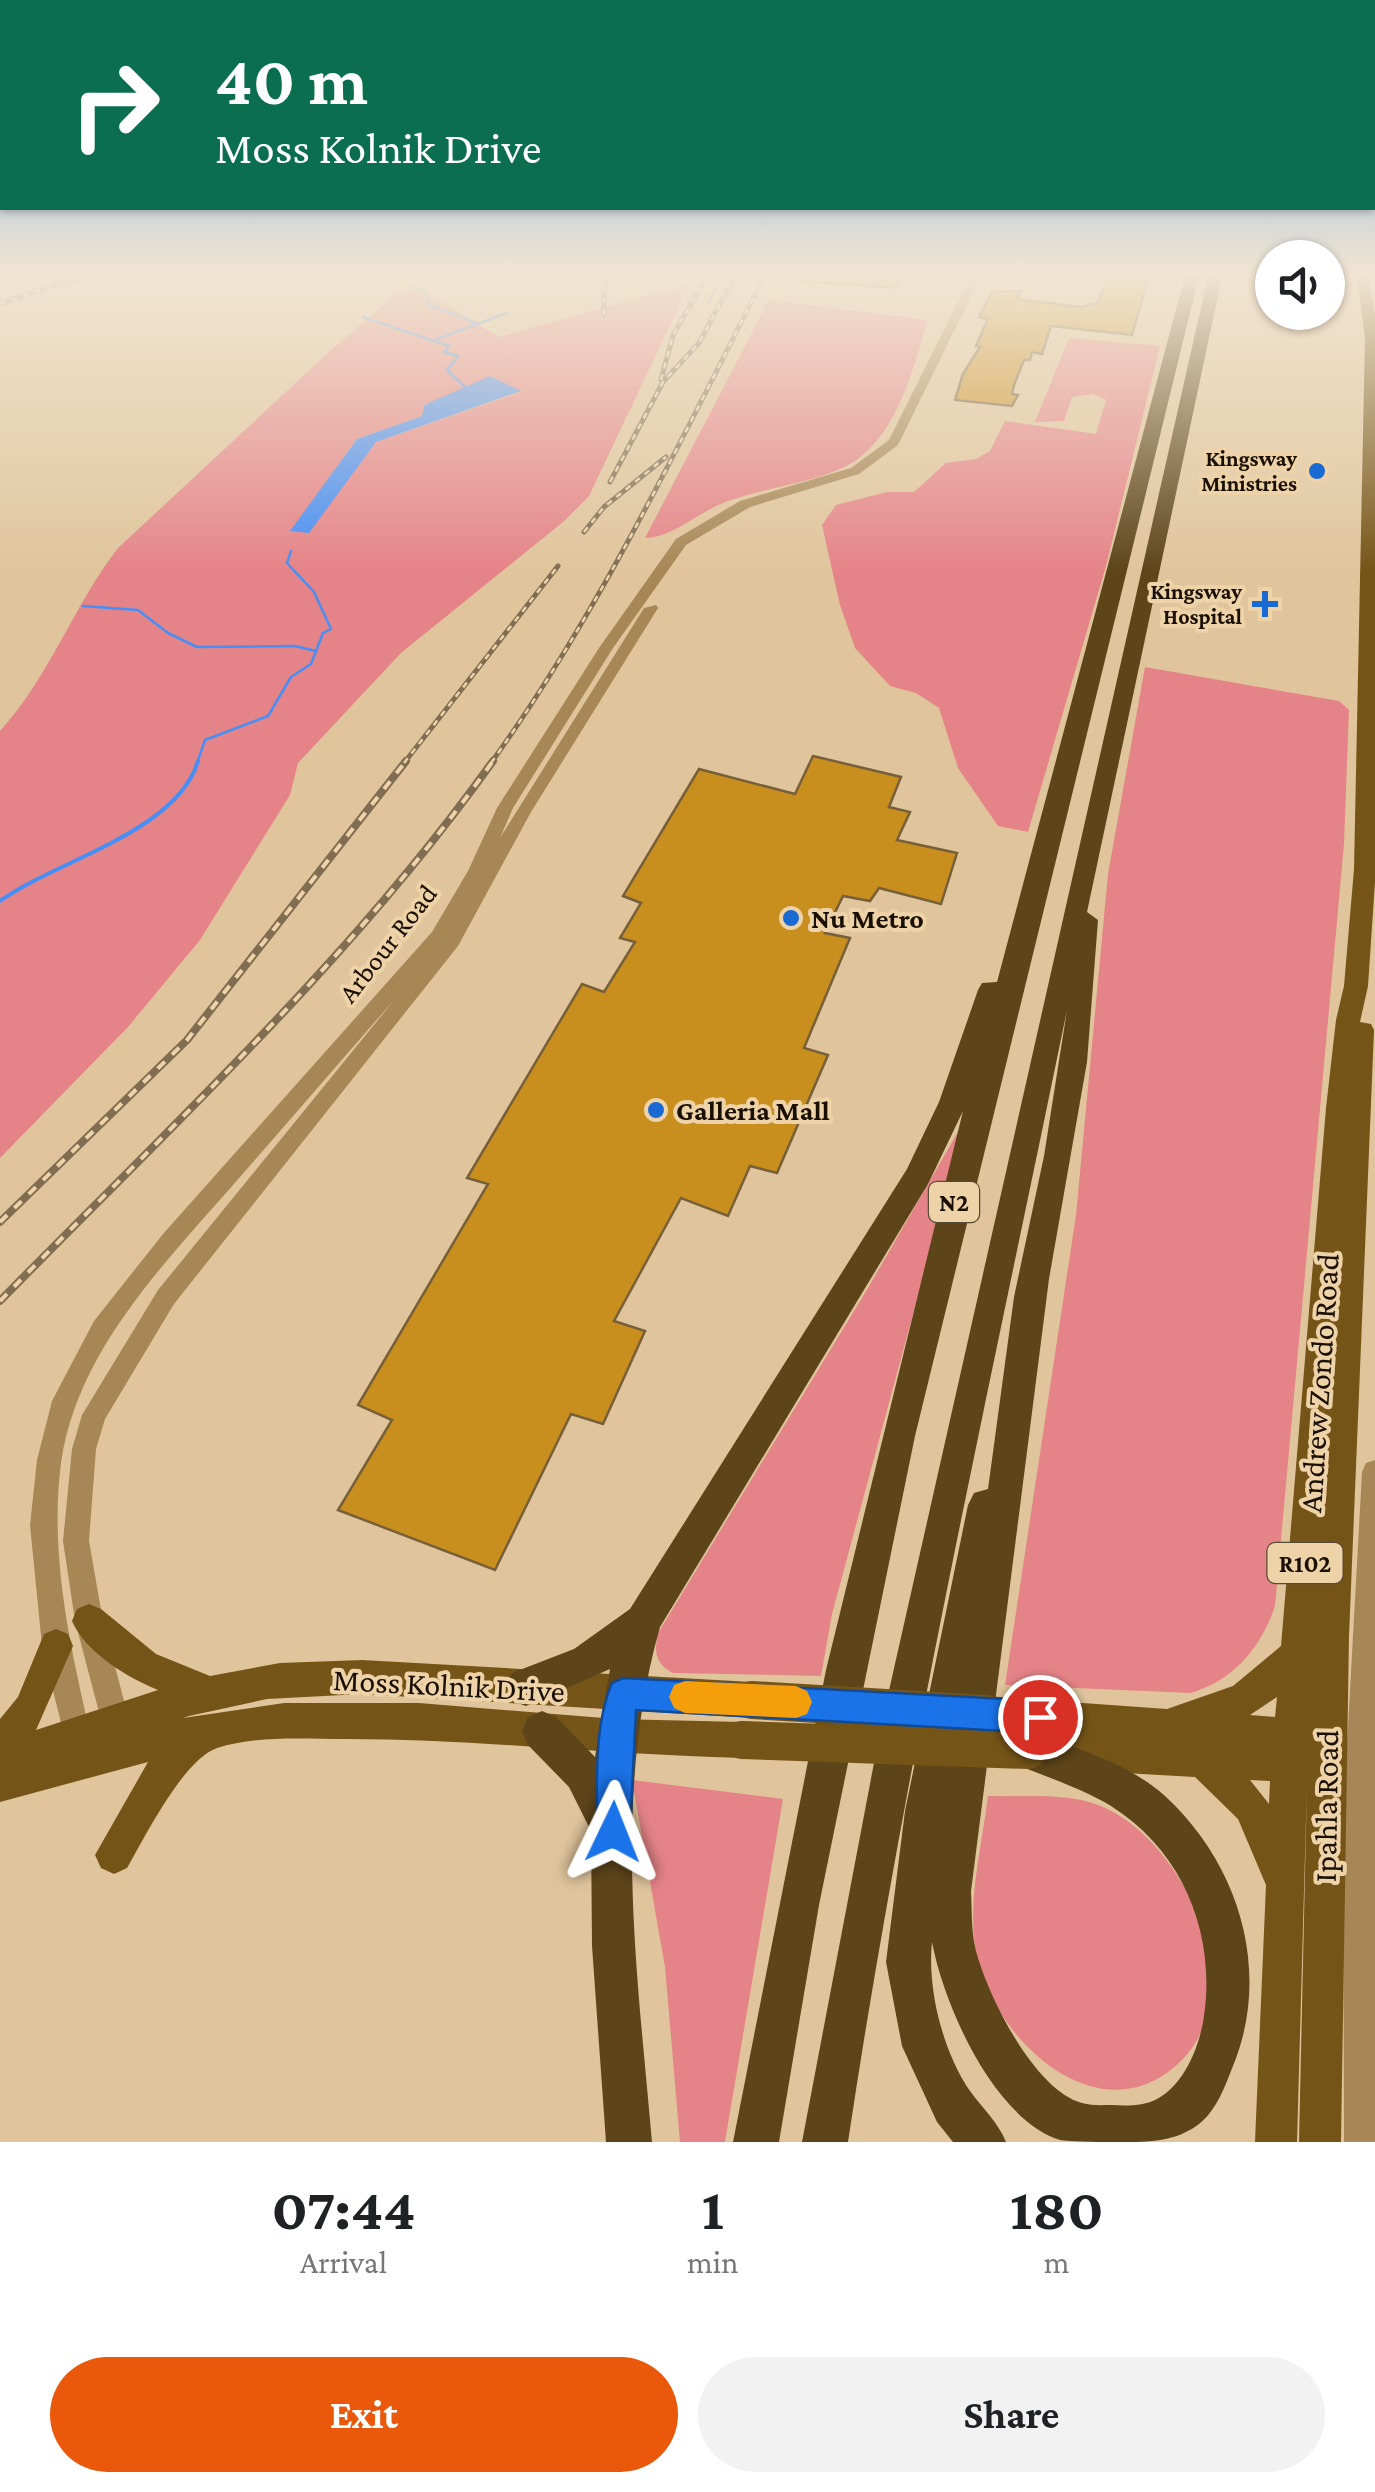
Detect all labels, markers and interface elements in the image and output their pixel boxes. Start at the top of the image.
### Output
icon: right [50,40,180,170]
text: 40 m [215,41,368,119]
text: Moss Kolnik Drive [215,123,542,173]
map controls [1255,240,1345,330]
button: sound [1255,240,1345,330]
place label: Kingsway Ministries [1201,446,1297,496]
marker: Kingsway Ministries [1306,460,1328,482]
place label: Kingsway Hospital [1151,579,1243,629]
marker: Kingsway Hospital [1252,591,1278,617]
street label: Arbour Road [332,878,443,1008]
place label: Nu Metro [811,903,924,934]
marker: Nu Metro [780,907,802,929]
place label: Galleria Mall [676,1095,830,1126]
marker: Galleria Mall [645,1099,667,1121]
road number: N2 [929,1182,979,1222]
street label: Andrew Zondo Road [1292,1252,1346,1514]
road number: R102 [1268,1543,1342,1583]
street label: Moss Kolnik Drive [332,1661,566,1709]
pin [998,1675,1083,1760]
icon: arrive [1013,1690,1068,1745]
street label: Ipahla Road [1307,1729,1345,1883]
position arrow [561,1780,665,1884]
text: 07:44 [271,2175,416,2242]
text: 1 [702,2175,724,2242]
text: 180 [1010,2175,1104,2242]
text: Arrival [300,2244,387,2280]
text: min [687,2244,738,2280]
text: m [1044,2244,1070,2280]
button: Exit [50,2357,678,2472]
button: Share [698,2357,1325,2472]

